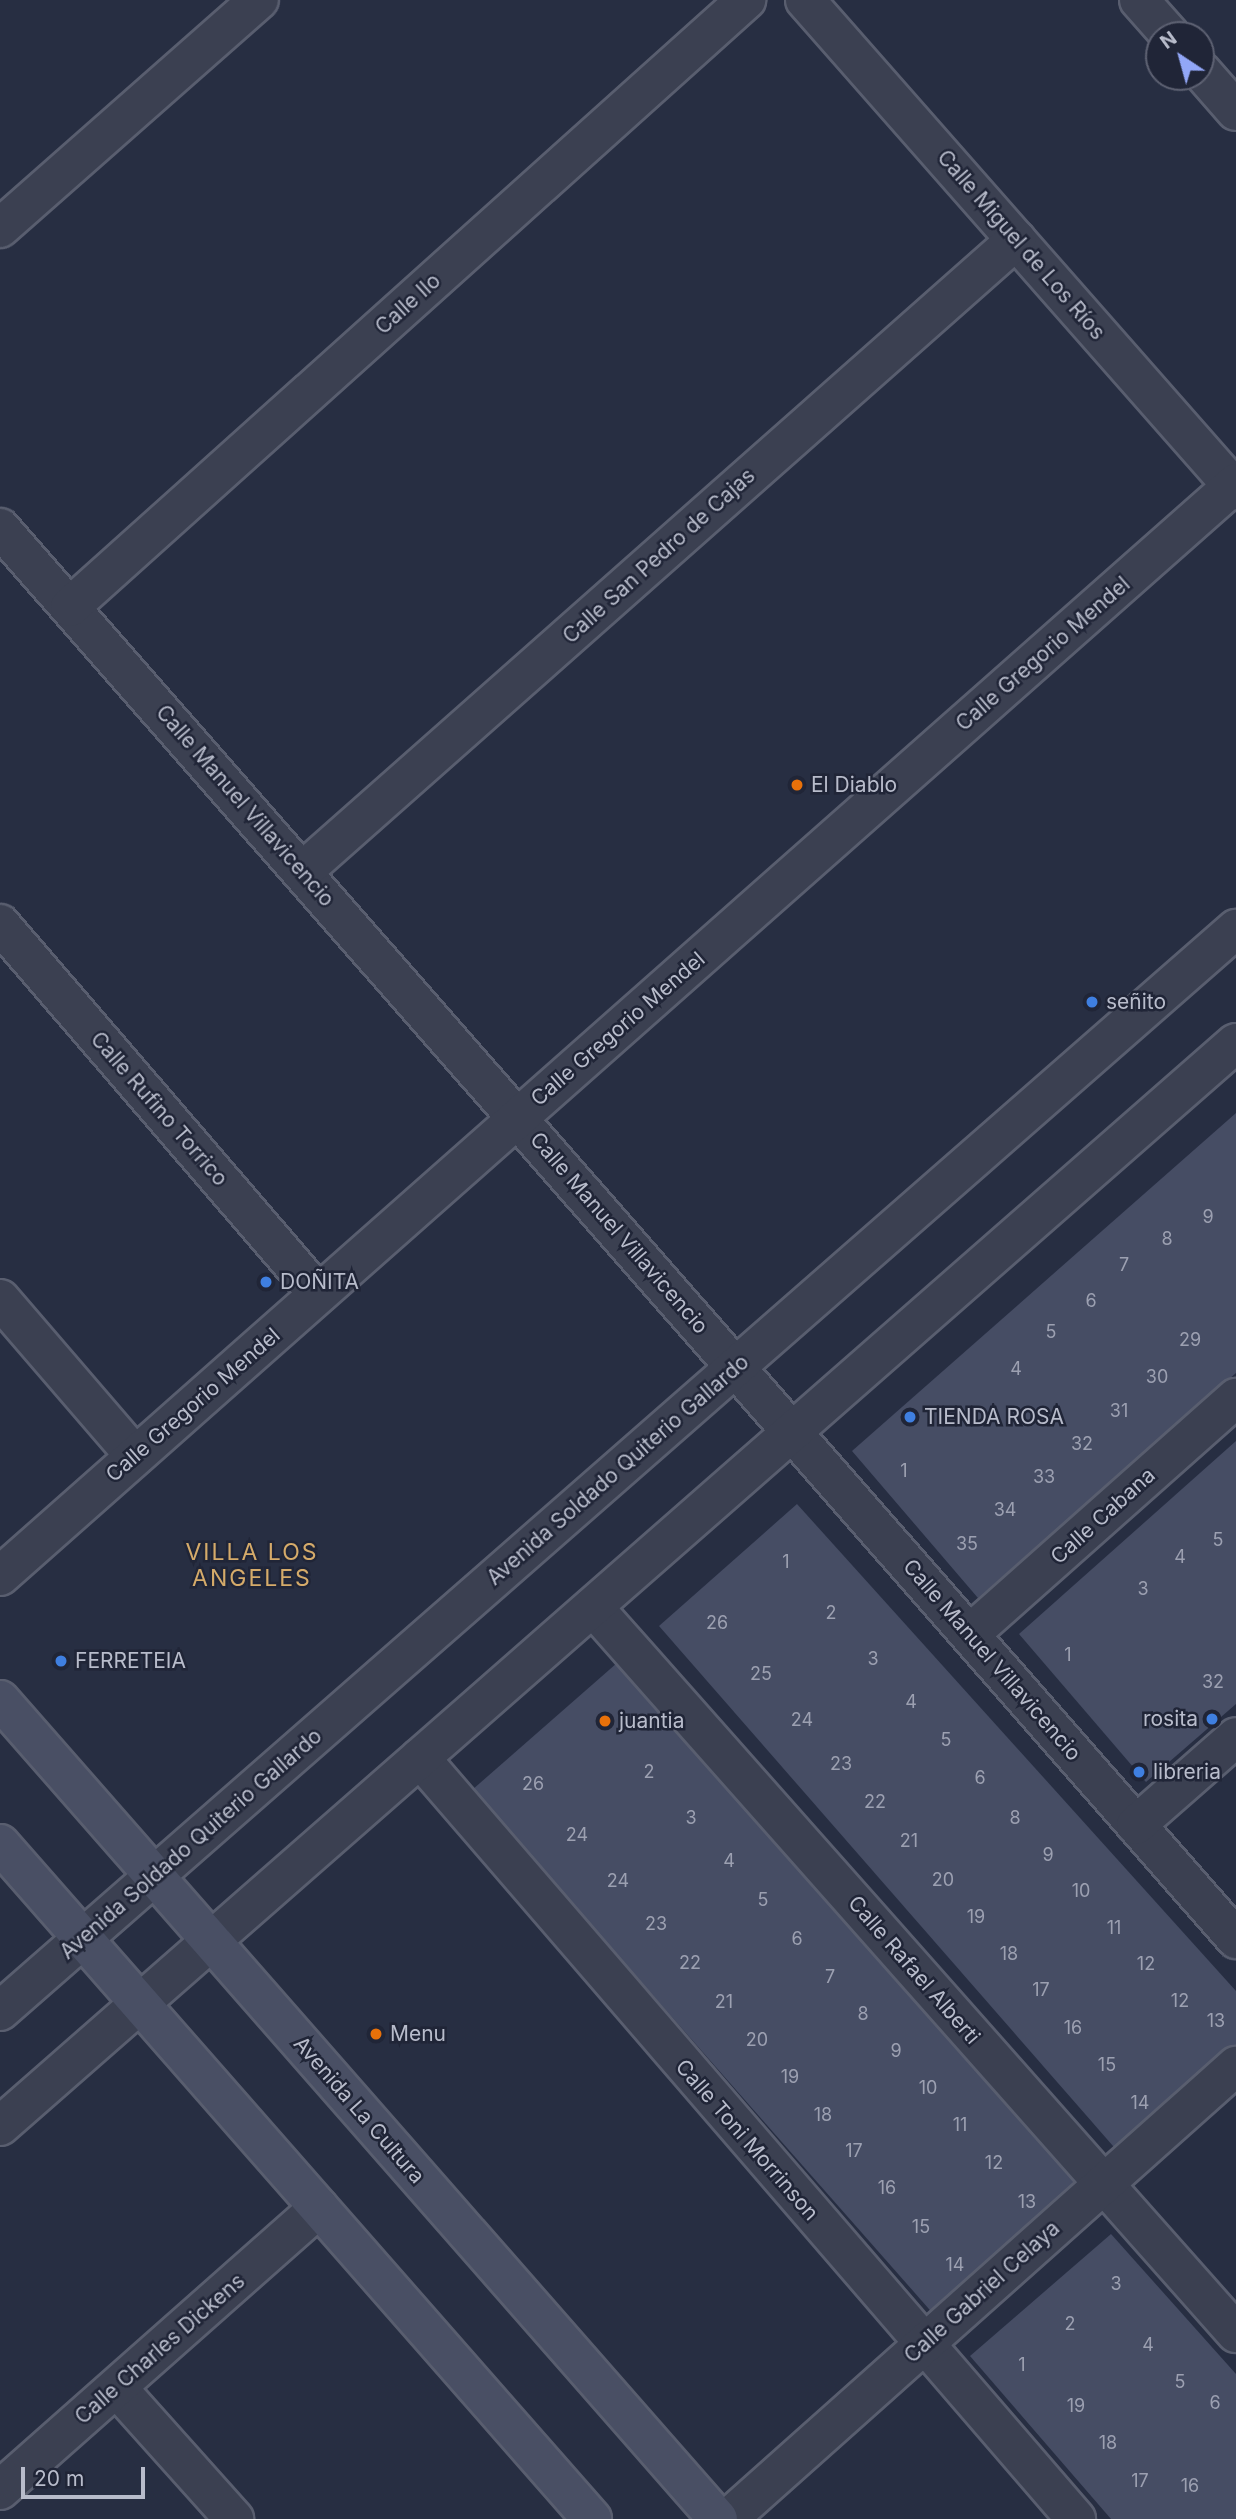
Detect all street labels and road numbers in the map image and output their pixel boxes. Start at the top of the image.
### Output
street label: Calle Miguel de Los Ríos [932,145,1110,345]
street label: Calle Ilo [370,268,446,340]
street label: Calle San Pedro de Cajas [558,463,760,649]
street label: Calle Gregorio Mendel [951,572,1135,736]
street label: Calle Manuel Villavicencio [151,700,339,912]
street label: Calle Gregorio Mendel [526,947,710,1111]
street label: Calle Rufino Torrico [85,1027,233,1191]
street label: Calle Manuel Villavicencio [525,1127,713,1339]
street label: Calle Gregorio Mendel [101,1323,285,1487]
street label: Avenida Soldado Quiterio Gallardo [482,1349,754,1591]
street label: Calle Cabana [1046,1463,1160,1569]
street label: Calle Manuel Villavicencio [898,1554,1086,1766]
street label: Avenida Soldado Quiterio Gallardo [55,1723,327,1965]
street label: Calle Rafael Alberti [843,1891,985,2049]
street label: Avenida La Cultura [288,2031,430,2189]
street label: Calle Toni Morrinson [670,2054,824,2226]
street label: Calle Gabriel Celaya [899,2216,1065,2368]
street label: Calle Charles Dickens [70,2268,250,2430]

